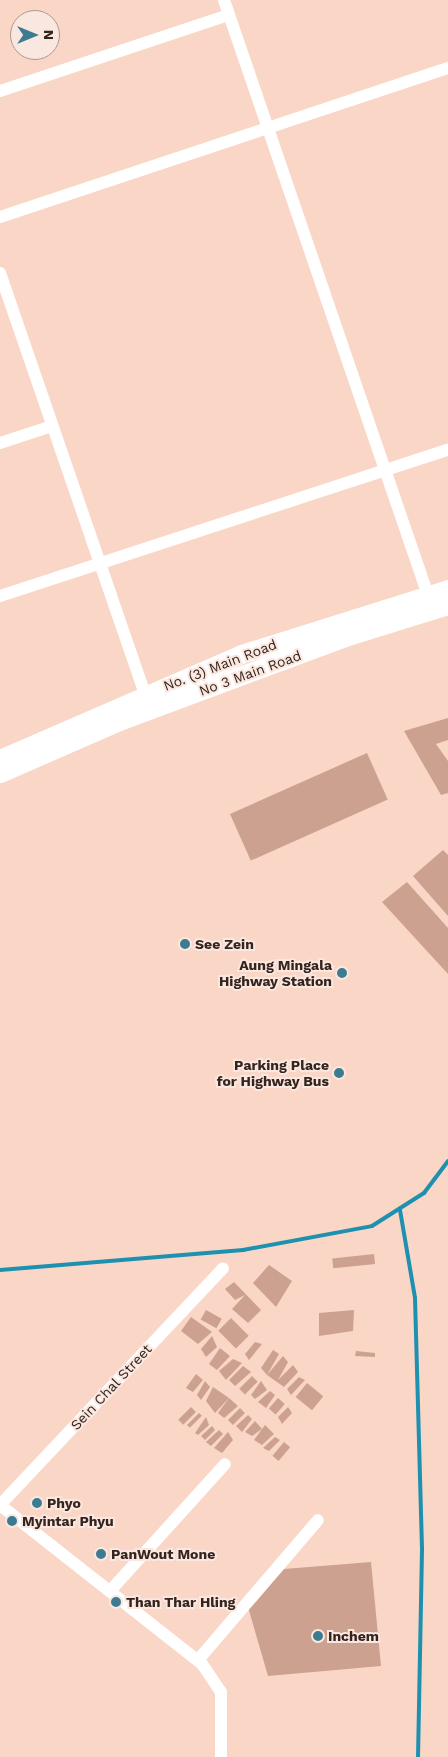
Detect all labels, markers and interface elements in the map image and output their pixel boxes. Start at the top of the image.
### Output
north arrow [10,10,60,60]
text: N [41,30,57,40]
street label: No. (3) Main Road [161,636,279,694]
street label: No 3 Main Road [197,647,303,699]
place label: See Zein [195,936,254,952]
marker: See Zein [179,938,191,950]
place label: Aung Mingala Highway Station [219,957,332,990]
marker: Aung Mingala Highway Station [336,967,348,979]
place label: Parking Place for Highway Bus [216,1057,329,1090]
marker: Parking Place for Highway Bus [333,1067,345,1079]
street label: Sein Chal Street [67,1340,155,1434]
place label: Phyo [47,1495,81,1511]
marker: Phyo [31,1497,43,1509]
place label: Myintar Phyu [22,1513,114,1529]
marker: Myintar Phyu [6,1515,18,1527]
place label: PanWout Mone [111,1546,215,1562]
marker: PanWout Mone [95,1548,107,1560]
place label: Than Thar Hling [126,1594,236,1610]
marker: Than Thar Hling [110,1596,122,1608]
place label: Inchem [328,1628,379,1644]
marker: Inchem [312,1630,324,1642]

